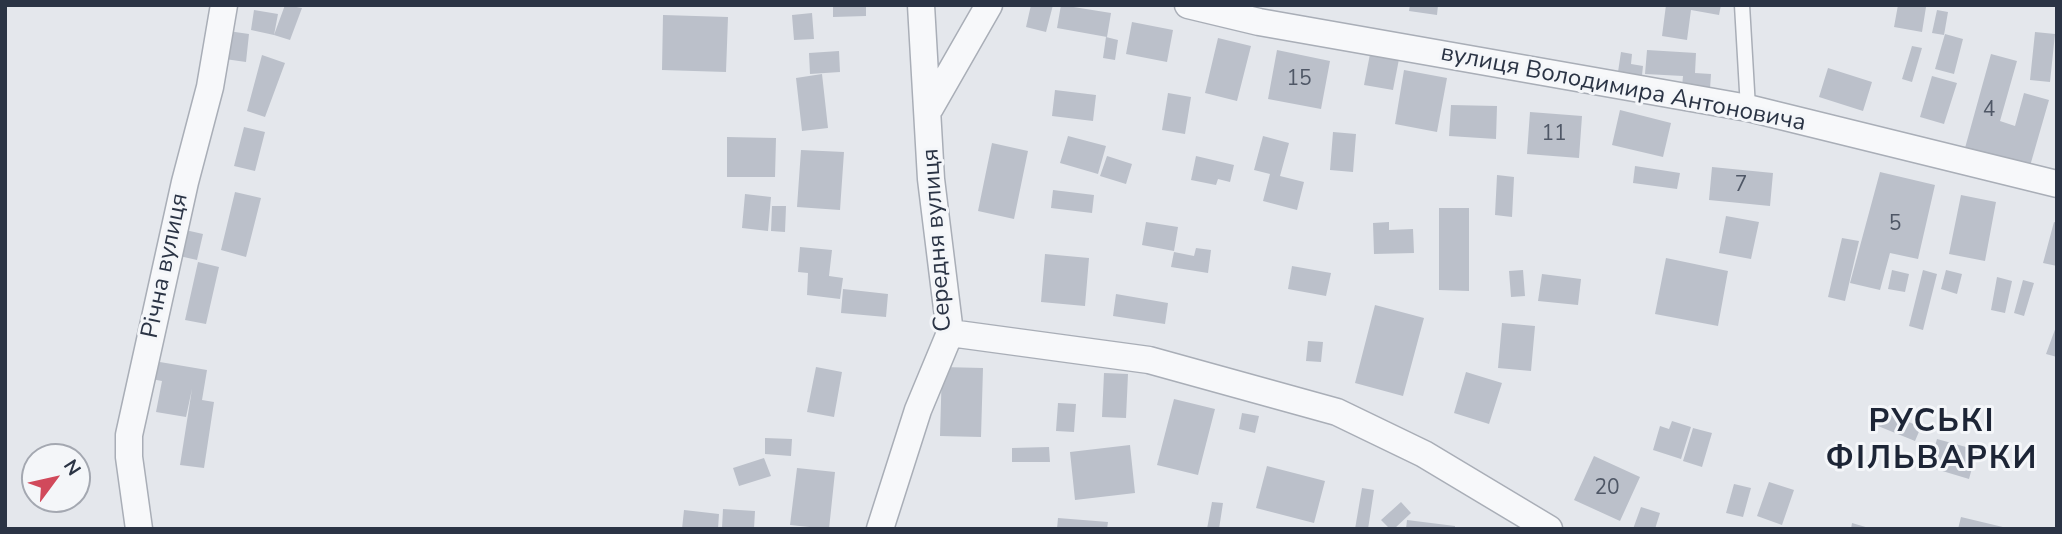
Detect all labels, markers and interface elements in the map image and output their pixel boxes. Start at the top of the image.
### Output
street label: вулиця Володимира Антоновича [1438,39,1808,139]
house number: 15 [1286,67,1312,93]
house number: 4 [1983,98,1995,124]
house number: 11 [1541,122,1567,148]
street label: Середня вулиця [917,147,959,333]
house number: 7 [1735,173,1747,199]
street label: Річна вулиця [137,191,195,341]
house number: 5 [1889,212,1901,238]
district label: РУСЬКІ ФІЛЬВАРКИ [1827,404,2037,479]
north arrow [21,443,91,513]
text: N [57,455,87,481]
house number: 20 [1594,476,1620,502]

